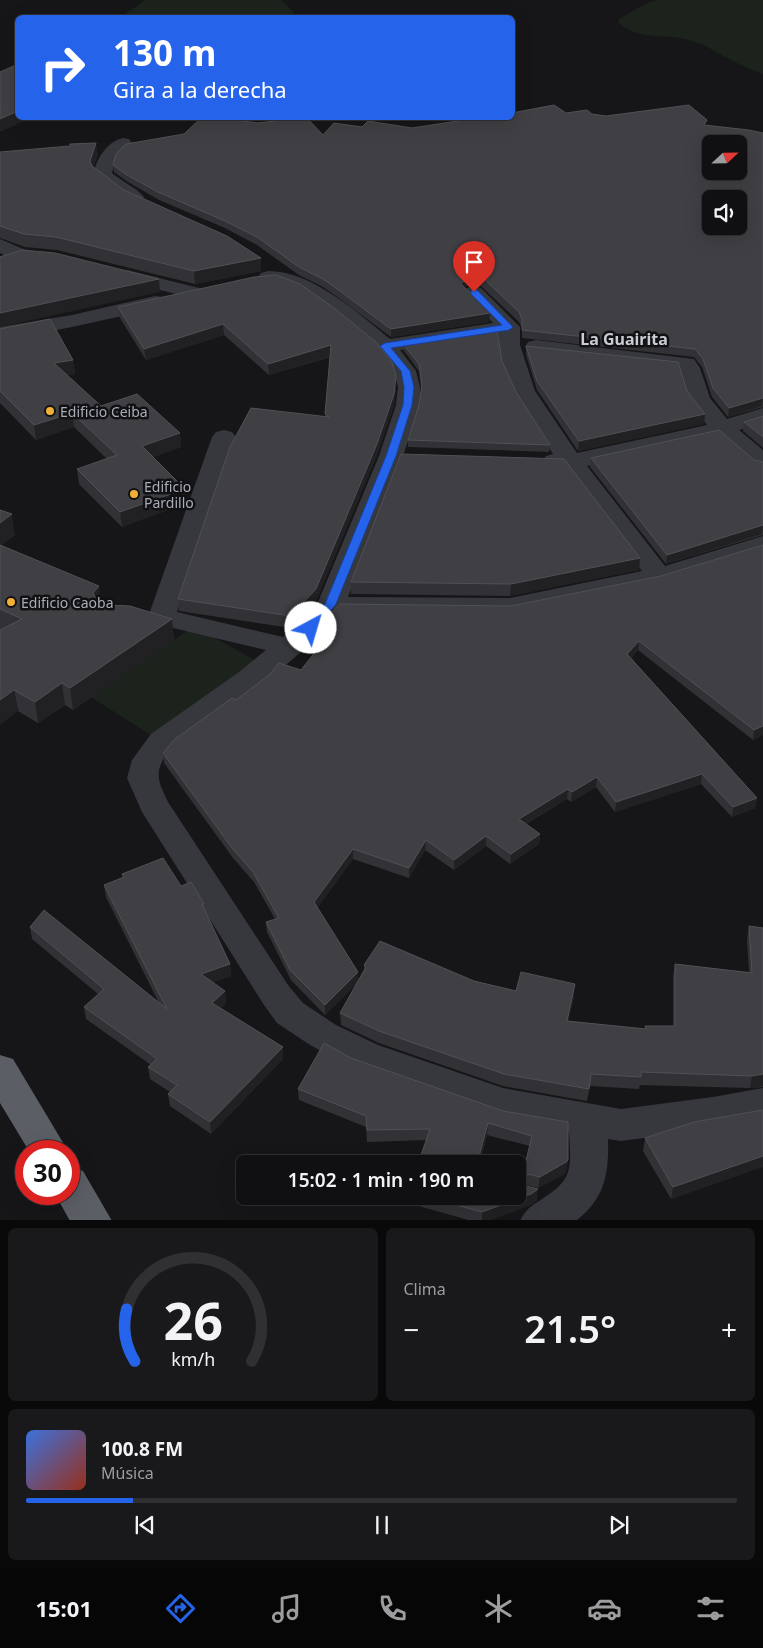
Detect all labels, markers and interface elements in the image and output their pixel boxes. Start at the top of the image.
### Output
text: 130 m [113,29,216,76]
icon: right [30,35,95,100]
text: Gira a la derecha [113,74,287,104]
north arrow [702,135,748,180]
map controls [702,135,747,235]
button: sound [702,190,747,235]
pin [453,241,495,292]
icon: arrive [460,248,488,276]
district label: La Guairita [580,328,668,350]
place label: Edificio Ceiba [60,402,148,421]
marker: Edificio Ceiba [44,405,56,417]
place label: Edificio Pardillo [144,477,194,512]
marker: Edificio Pardillo [128,488,140,500]
place label: Edificio Caoba [21,593,114,612]
marker: Edificio Caoba [5,596,17,608]
position arrow [284,601,336,653]
speed limit sign: 30 [15,1140,80,1205]
text: 15:02 · 1 min · 190 m [288,1167,474,1193]
text: Clima [404,1278,446,1300]
text: 26 [163,1284,223,1355]
text: 21.5° [524,1302,616,1354]
text: − [404,1310,420,1348]
text: + [721,1310,737,1348]
text: km/h [171,1347,215,1371]
text: 100.8 FM [101,1436,183,1462]
text: Música [101,1462,154,1484]
icon: previous [131,1511,159,1539]
icon: pause [368,1511,396,1539]
icon: next [605,1511,633,1539]
icon: directions [163,1591,198,1626]
icon: music [269,1591,304,1626]
icon: phone [375,1591,410,1626]
icon: climate [481,1591,516,1626]
icon: car [587,1591,622,1626]
icon: filters [693,1591,728,1626]
text: 15:01 [35,1593,92,1623]

